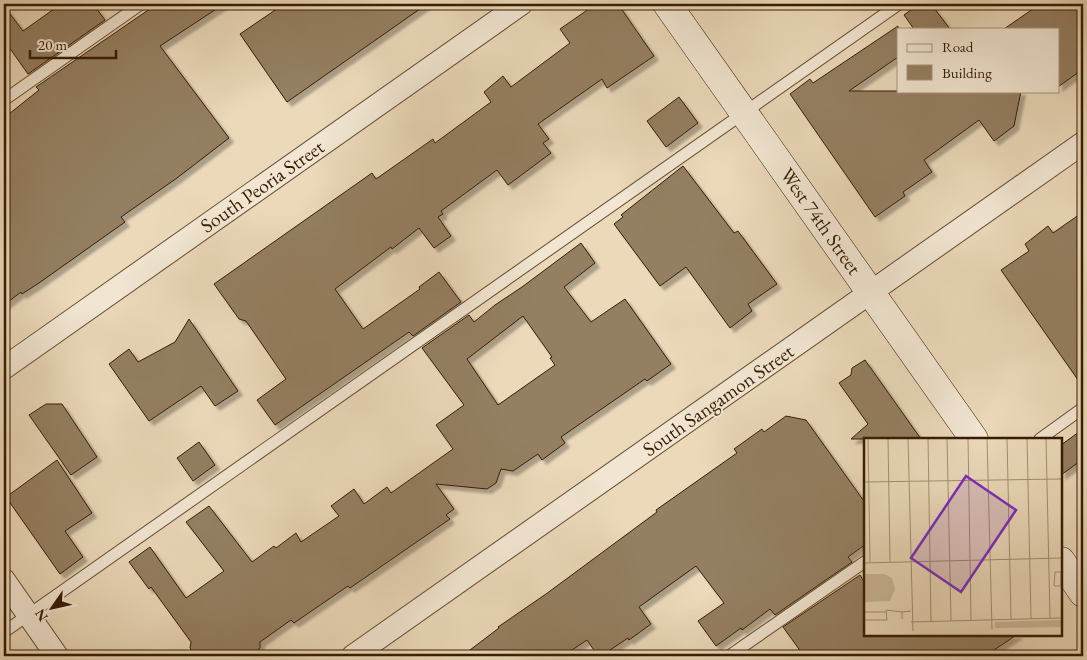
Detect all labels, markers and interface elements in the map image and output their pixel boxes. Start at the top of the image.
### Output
scale bar [30,28,116,60]
legend [897,28,1060,92]
text: 20 m [38,35,67,54]
text: Road [942,37,974,56]
text: Building [942,63,992,82]
street label: South Peoria Street [195,133,330,238]
street label: West 74th Street [775,163,868,280]
street label: South Sangamon Street [637,338,799,462]
inset map [864,438,1062,635]
north arrow [28,582,78,632]
text: N [30,605,52,625]

